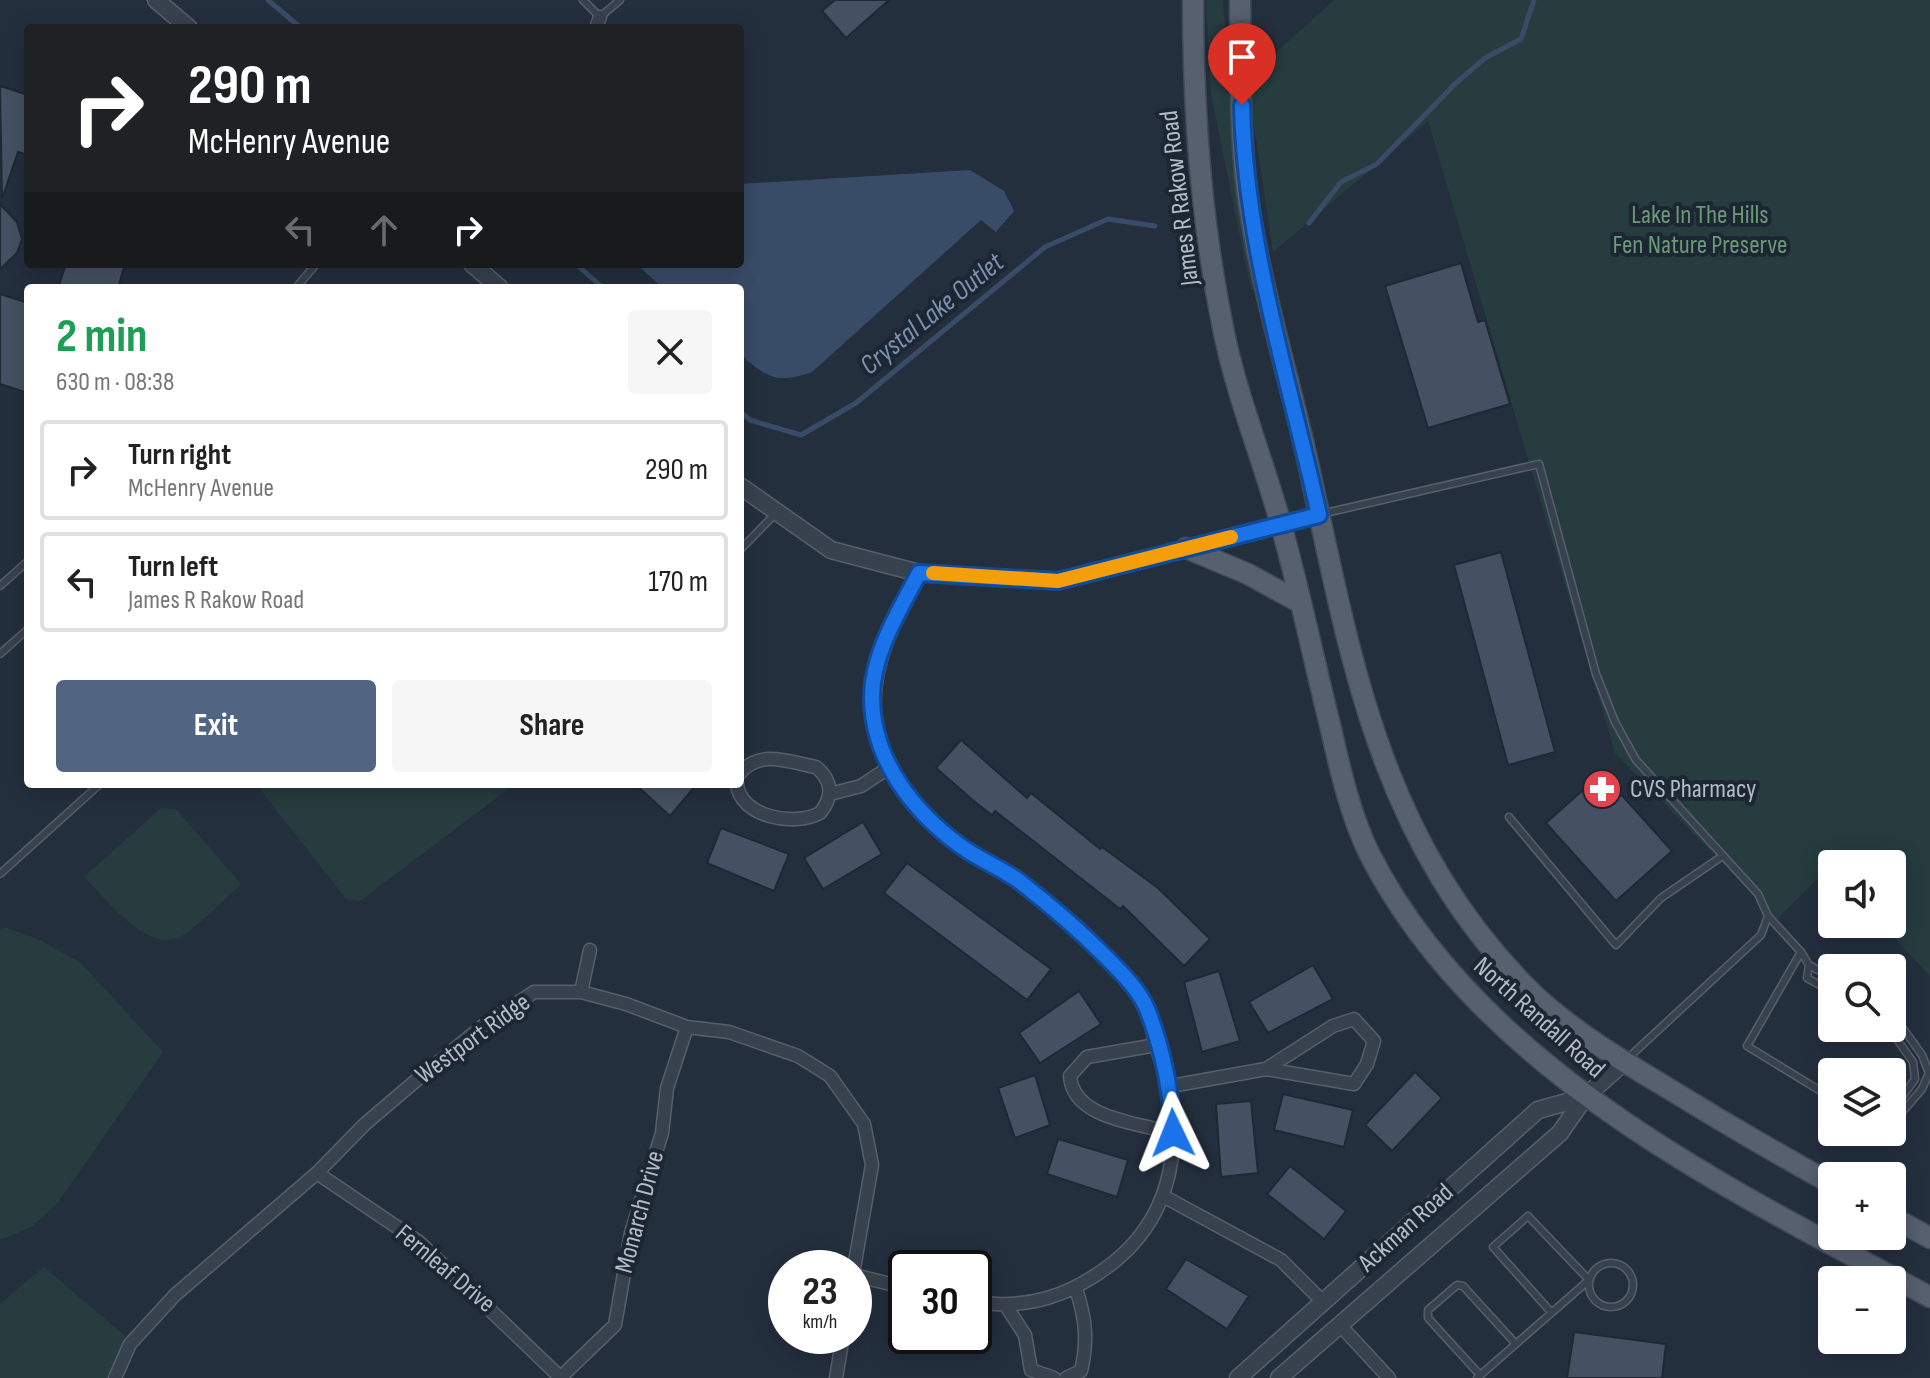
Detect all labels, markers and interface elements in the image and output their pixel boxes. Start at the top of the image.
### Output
pin [1208,23,1276,105]
icon: arrive [1220,35,1264,79]
text: 290 m [188,53,312,120]
icon: right [56,56,160,160]
street label: James R Rakow Road [1154,109,1206,288]
text: McHenry Avenue [188,121,390,164]
park label: Lake In The Hills Fen Nature Preserve [1612,200,1788,261]
icon: left [278,208,322,252]
icon: ahead [362,208,406,252]
icon: right [446,208,490,252]
water label: Crystal Lake Outlet [854,246,1011,382]
text: 2 min [56,308,147,365]
button: close [628,310,712,394]
text: 630 m · 08:38 [56,367,174,398]
text: Turn right [128,437,231,473]
icon: right [60,448,104,492]
text: 290 m [645,452,708,488]
text: McHenry Avenue [128,473,274,504]
text: Turn left [128,549,218,585]
icon: left [60,560,104,604]
text: 170 m [648,564,708,600]
text: James R Rakow Road [128,585,304,616]
button: Exit [56,680,376,772]
button: Share [392,680,712,772]
pharmacy icon: CVS Pharmacy [1581,768,1623,810]
place label: CVS Pharmacy [1630,774,1756,805]
map controls [1818,850,1906,1354]
button: sound [1818,850,1906,938]
street label: North Randall Road [1467,951,1611,1085]
button: search [1818,954,1906,1042]
street label: Westport Ridge [410,987,536,1091]
button: layers [1818,1058,1906,1146]
position arrow [1131,1091,1215,1175]
street label: Monarch Drive [609,1147,671,1277]
button: + [1818,1162,1906,1250]
street label: Ackman Road [1351,1177,1460,1279]
street label: Fernleaf Drive [389,1218,501,1320]
speed limit sign: 30 [888,1250,992,1354]
button: − [1818,1266,1906,1354]
text: 23 [802,1268,838,1316]
text: km/h [803,1310,837,1334]

